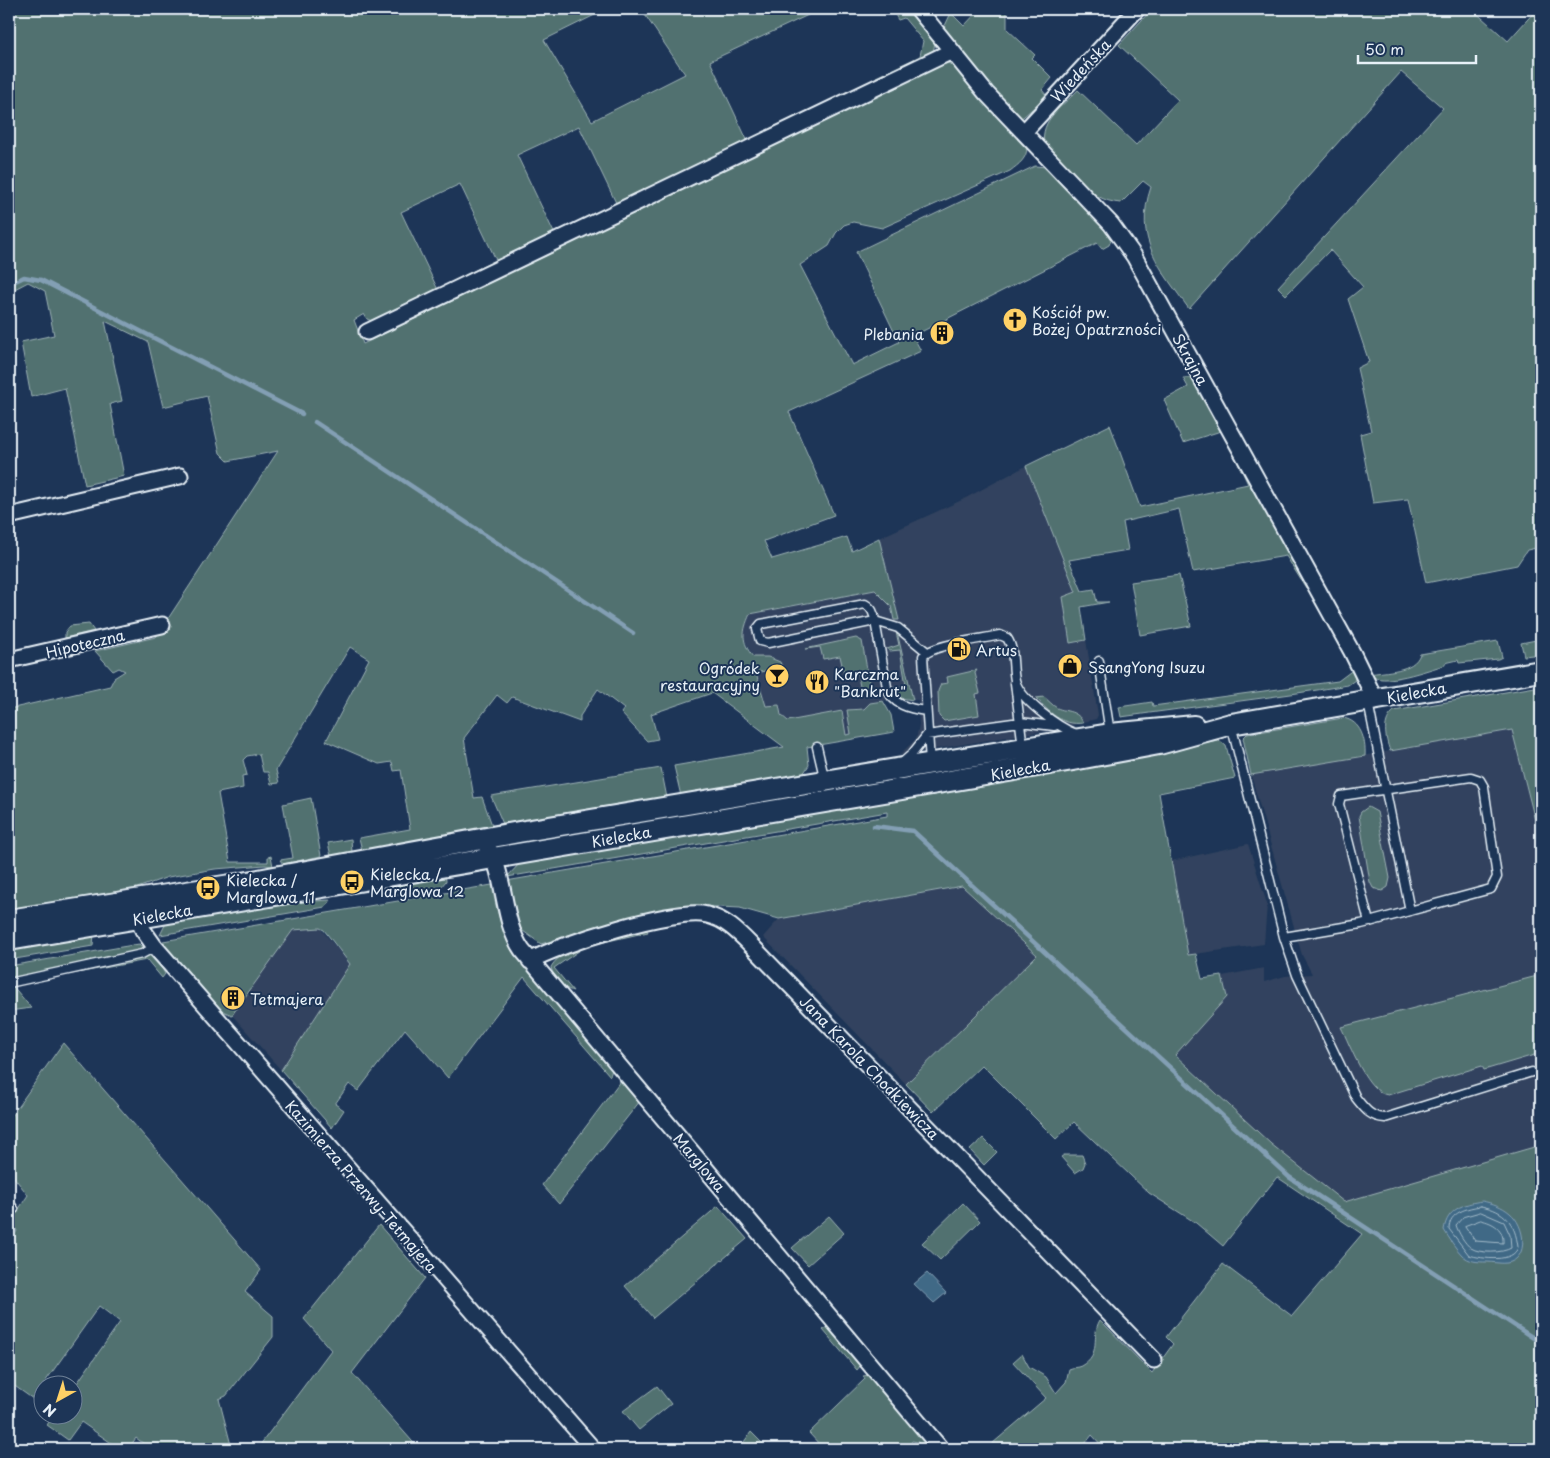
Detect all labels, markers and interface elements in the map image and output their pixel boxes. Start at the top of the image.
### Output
scale bar [1358,32,1475,64]
street label: Wiedeńska [1044,33,1116,107]
text: 50 m [1365,37,1404,60]
place label: Kościół pw. Bożej Opatrzności [1032,300,1162,340]
church icon: Kościół pw. Bożej Opatrzności [1002,307,1028,333]
building icon: Plebania [929,320,955,346]
place label: Plebania [863,322,925,345]
street label: Skrajna [1167,329,1215,390]
street label: Hipoteczna [43,623,127,663]
fuel station icon: Artus [946,636,972,662]
place label: Artus [976,638,1017,661]
shop icon: SsangYong Isuzu [1057,653,1083,679]
place label: SsangYong Isuzu [1088,655,1205,678]
place label: Ogródek restauracyjny [660,656,760,696]
place label: Karczma "Bankrut" [834,662,906,702]
bar icon: Ogródek restauracyjny [764,663,790,689]
restaurant icon: Karczma "Bankrut" [804,669,830,695]
street label: Kielecka [1384,675,1448,709]
street label: Kielecka [988,752,1052,786]
street label: Kielecka [589,819,653,853]
place label: Kielecka / Marglowa 12 [370,862,464,902]
place label: Kielecka / Marglowa 11 [226,868,315,908]
bus stop icon: Kielecka / Marglowa 12 [339,869,365,895]
bus stop icon: Kielecka / Marglowa 11 [195,875,221,901]
street label: Kielecka [130,897,194,931]
building icon: Tetmajera [220,985,246,1011]
place label: Tetmajera [250,987,324,1010]
street label: Jana Karola Chodkiewicza [795,990,946,1145]
street label: Kazimierza Przerwy-Tetmajera [281,1095,444,1278]
street label: Marglowa [668,1127,732,1197]
north arrow [32,1376,82,1426]
text: N [39,1399,60,1422]

